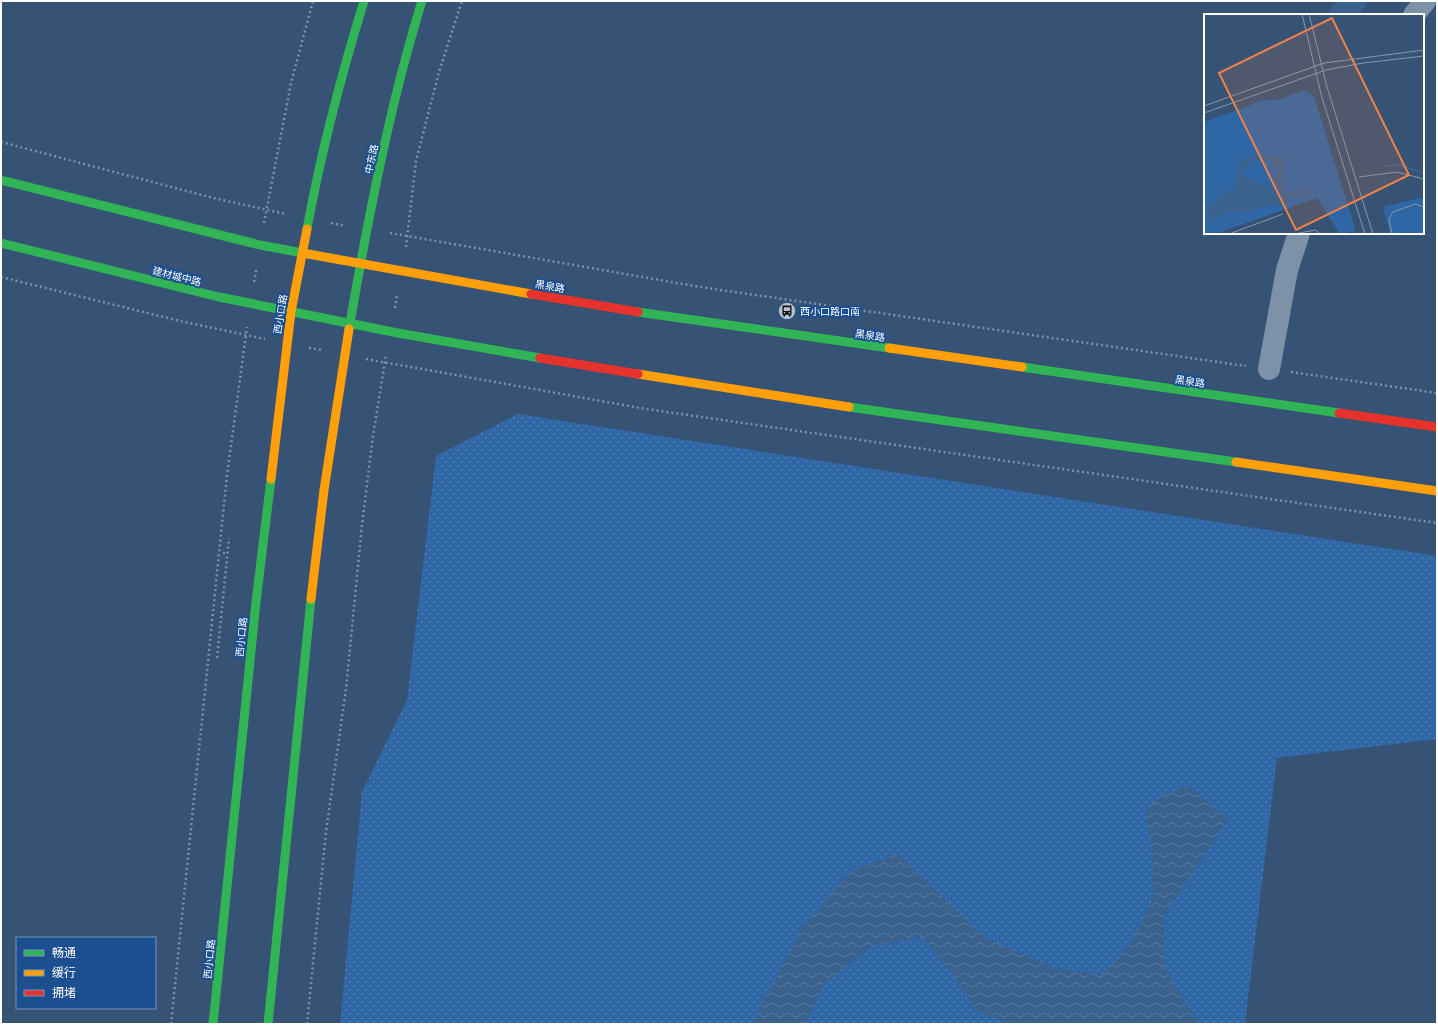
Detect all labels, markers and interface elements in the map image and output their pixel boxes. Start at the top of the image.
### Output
inset map [1204,14,1424,234]
street label: 中东路 [362,143,380,175]
street label: 建材城中路 [151,264,203,288]
street label: 黑泉路 [534,277,566,295]
street label: 西小口路 [271,293,289,335]
bus stop icon: 西小口路口南 [777,301,797,321]
place label: 西小口路口南 [800,305,860,317]
street label: 黑泉路 [854,327,886,343]
street label: 黑泉路 [1174,373,1206,389]
street label: 西小口路 [233,616,249,658]
legend [16,937,156,1009]
street label: 西小口路 [201,938,217,980]
text: 畅通 [52,945,76,960]
text: 缓行 [52,965,76,980]
text: 拥堵 [52,985,76,1000]

